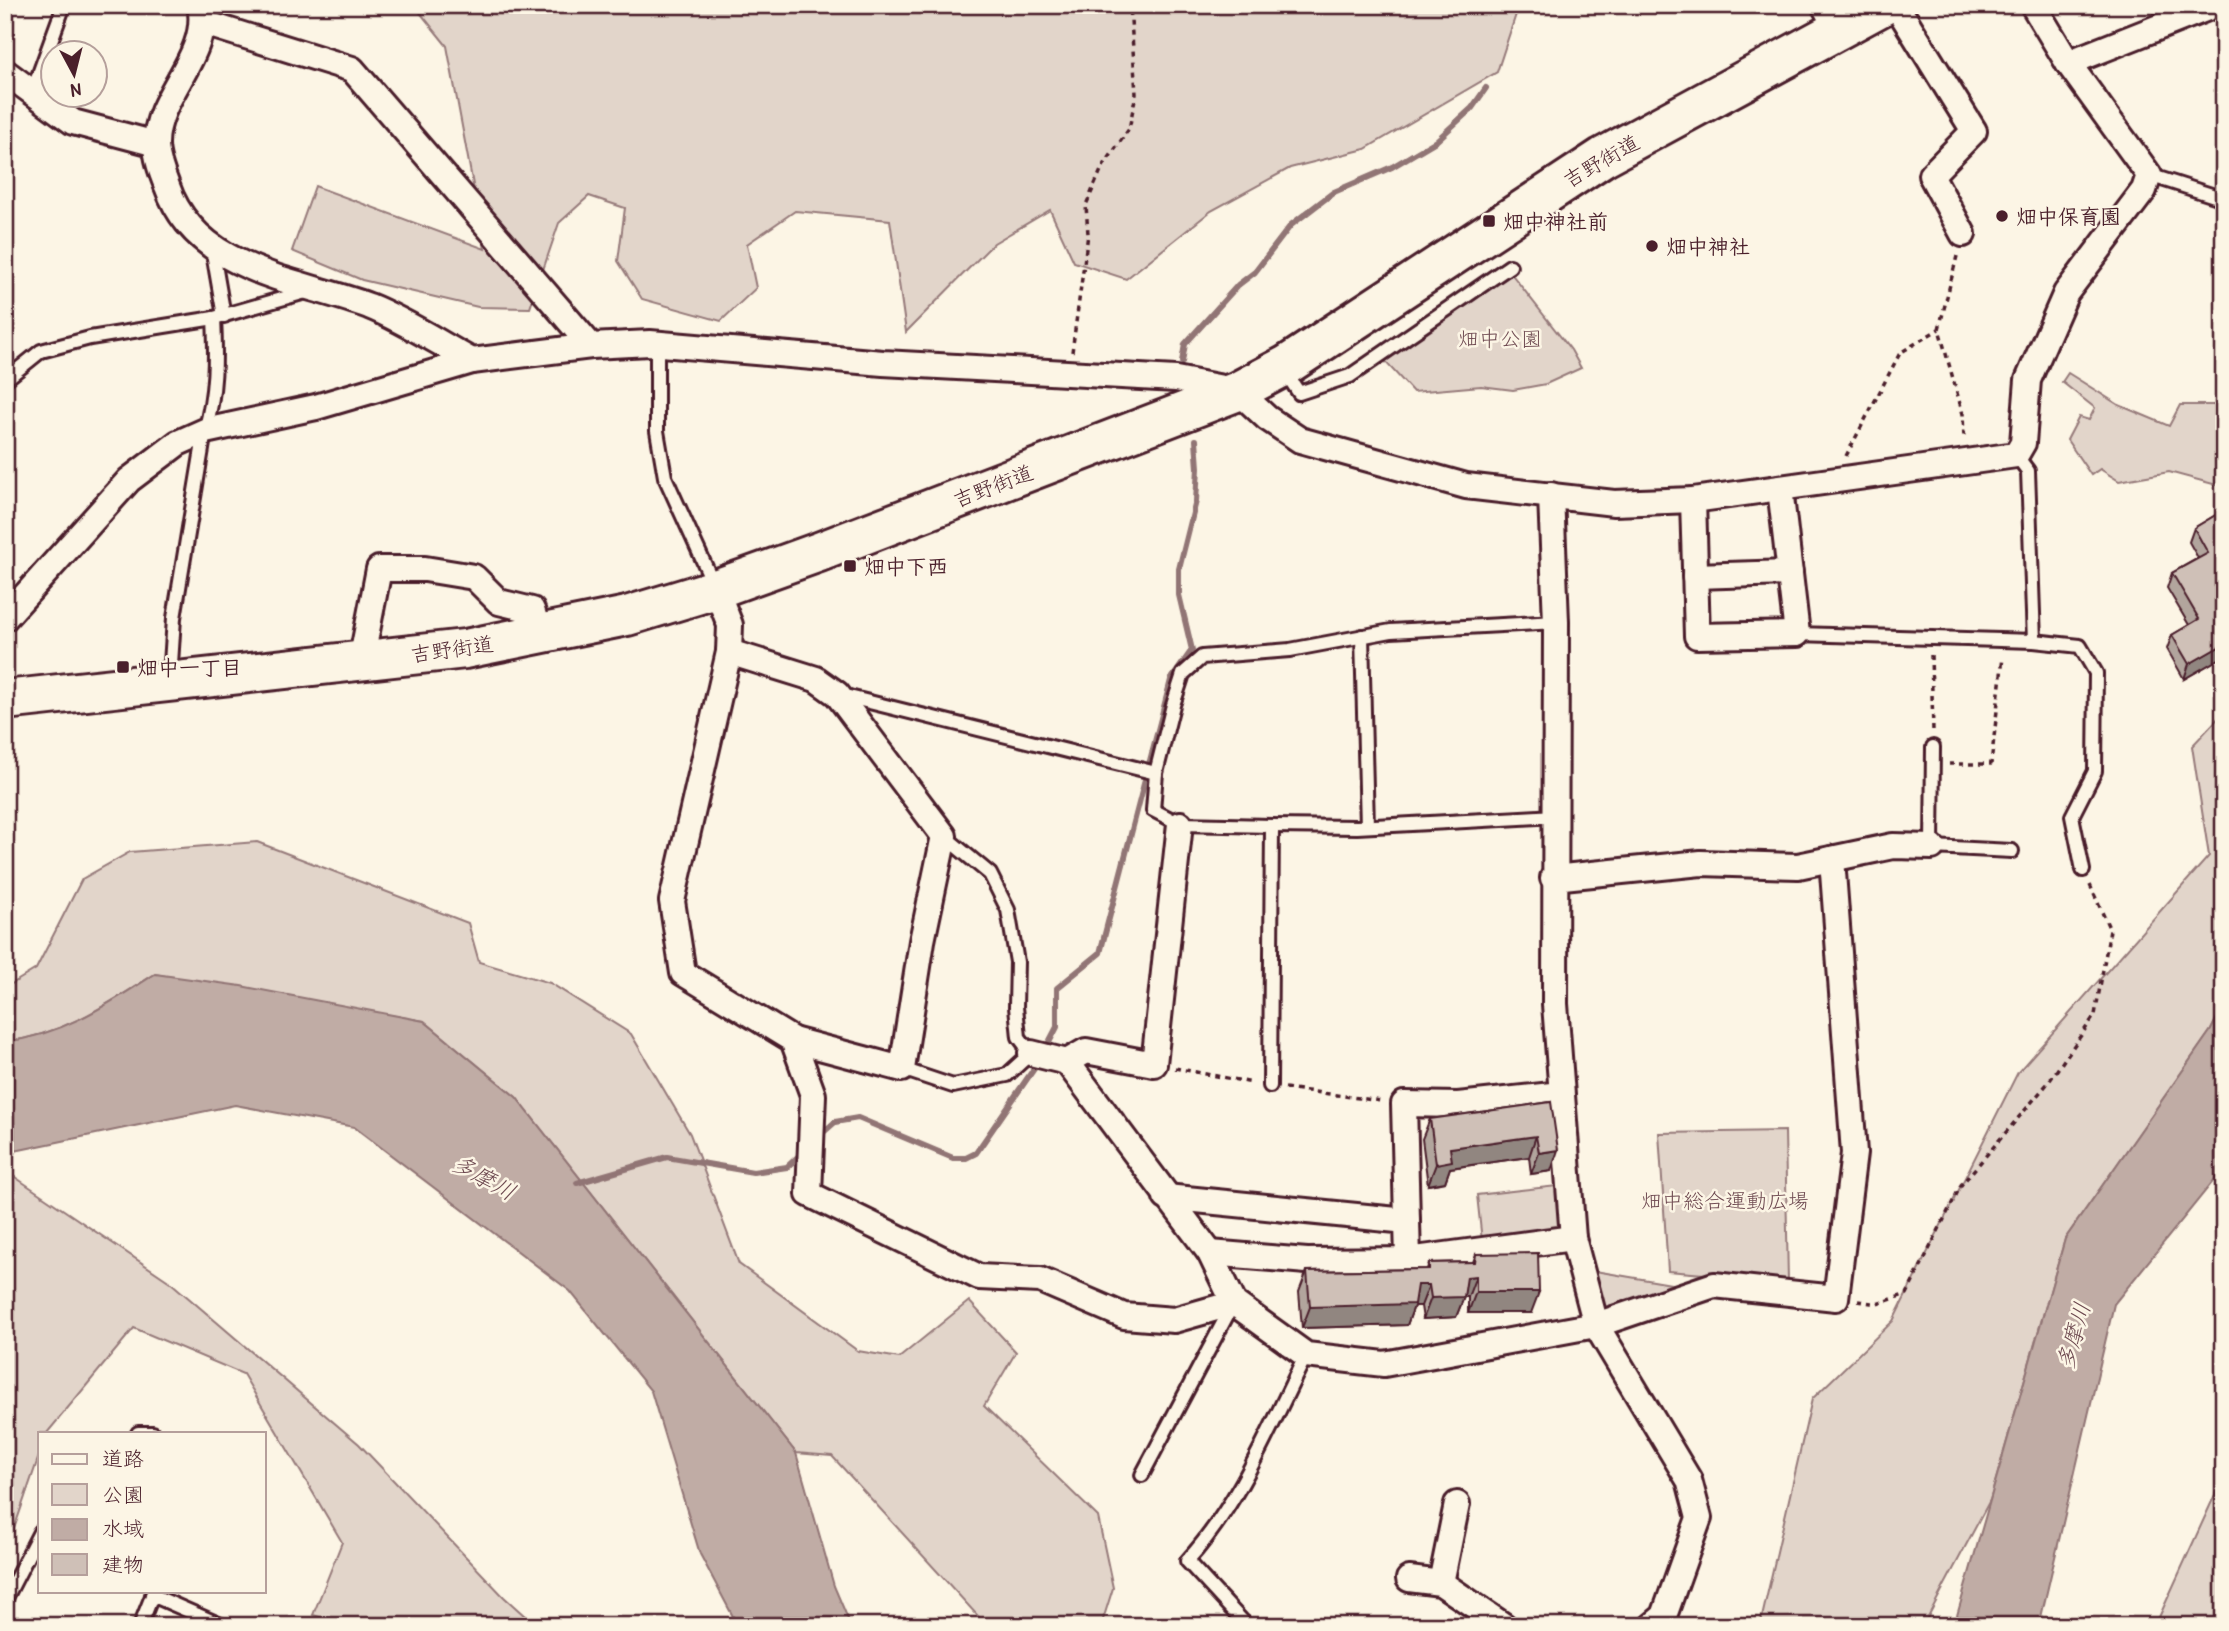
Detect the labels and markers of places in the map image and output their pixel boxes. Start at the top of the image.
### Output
place label: 畑中保育園 [2016,202,2121,231]
place label: 畑中神社前 [1503,207,1608,236]
marker: 畑中保育園 [1994,208,2010,224]
marker: 畑中神社前 [1481,213,1497,229]
place label: 畑中神社 [1666,232,1750,261]
marker: 畑中神社 [1644,238,1660,254]
place label: 畑中下西 [864,552,948,581]
marker: 畑中下西 [842,558,858,574]
place label: 畑中一丁目 [137,653,242,682]
marker: 畑中一丁目 [115,659,131,675]

